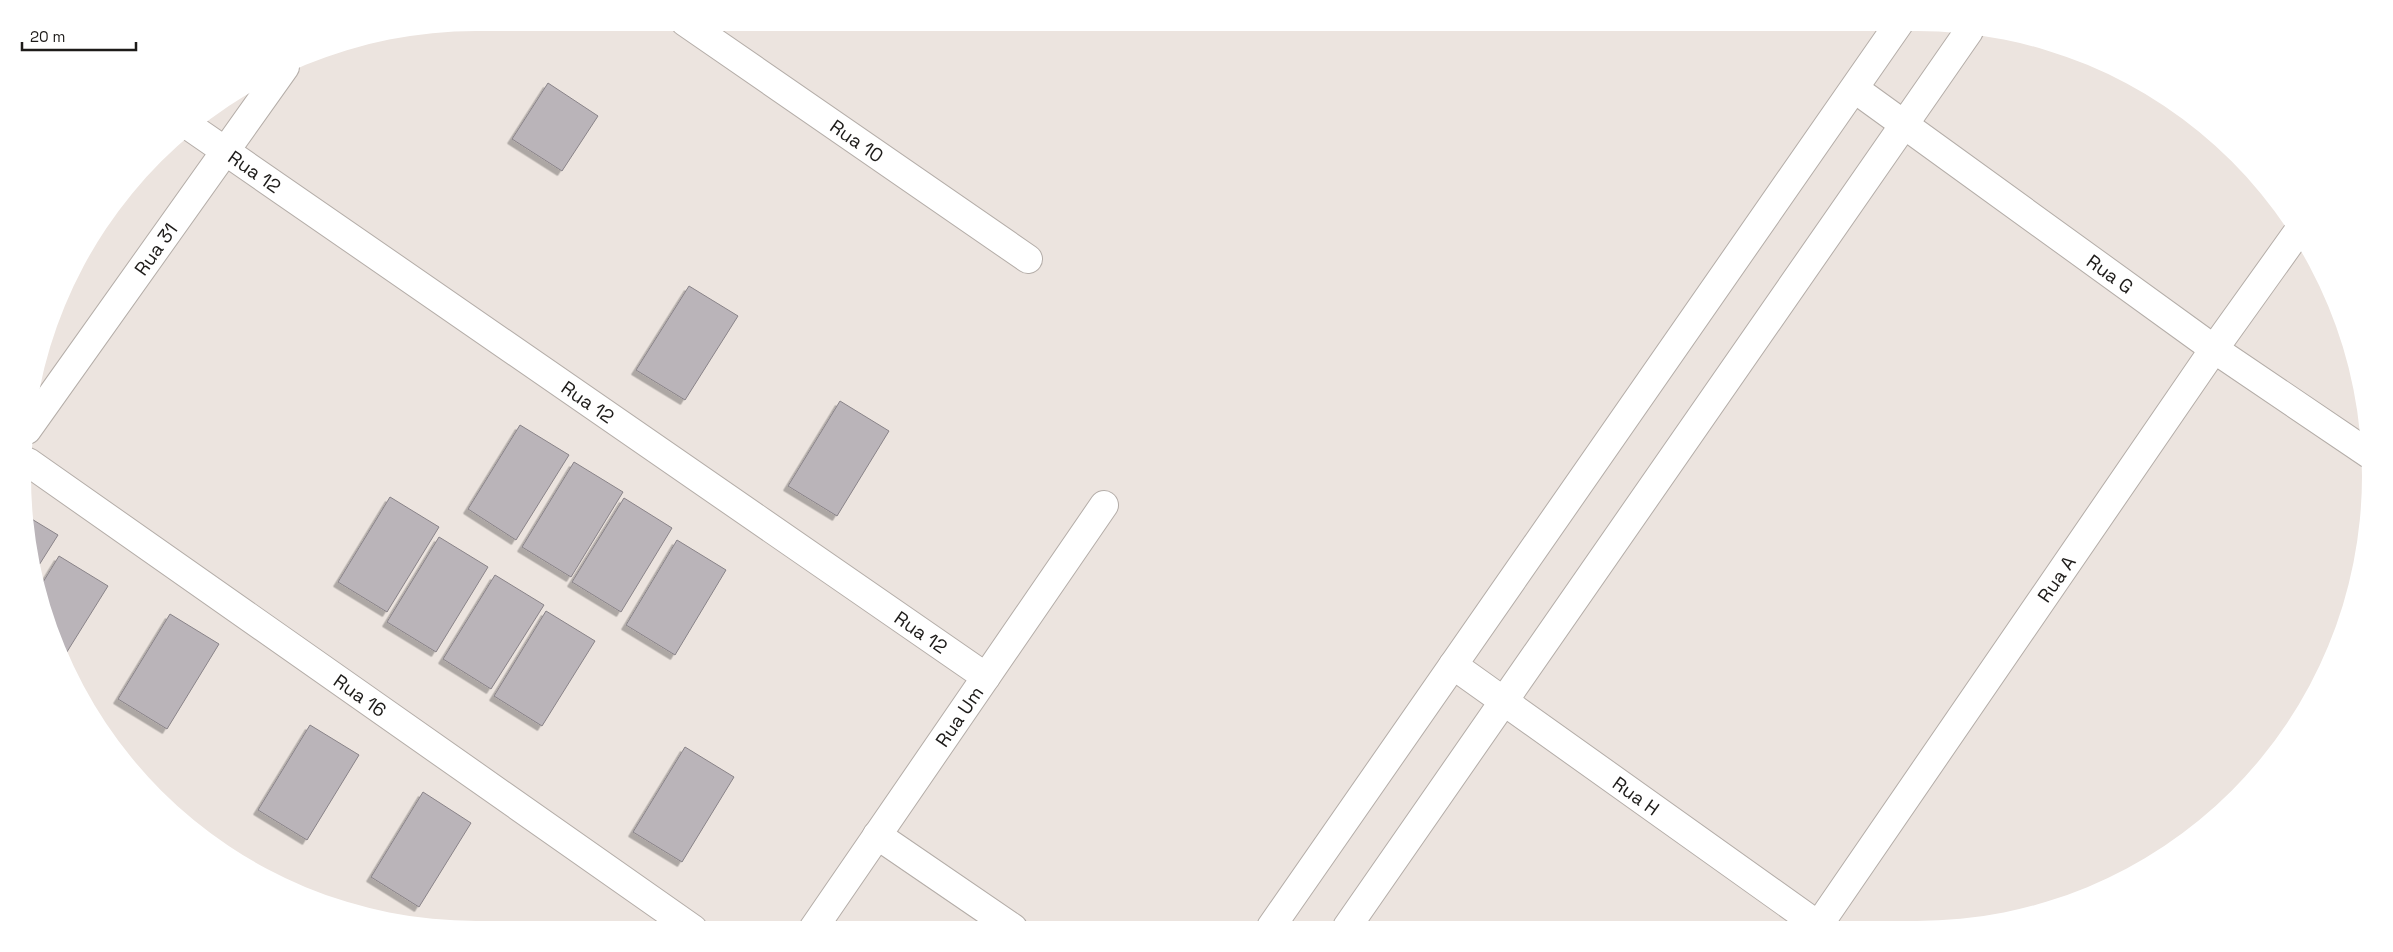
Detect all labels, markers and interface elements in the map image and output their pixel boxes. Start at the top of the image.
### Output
scale bar [22,20,136,52]
text: 20 m [30,27,65,46]
street label: Rua 10 [825,114,889,168]
street label: Rua 12 [223,144,286,199]
street label: Rua 31 [128,218,183,280]
street label: Rua G [2082,248,2139,299]
street label: Rua 12 [557,375,619,429]
street label: Rua A [2031,551,2081,607]
street label: Rua 12 [890,605,952,659]
street label: Rua 16 [329,668,392,723]
street label: Rua Um [929,681,989,752]
street label: Rua H [1608,770,1665,821]

